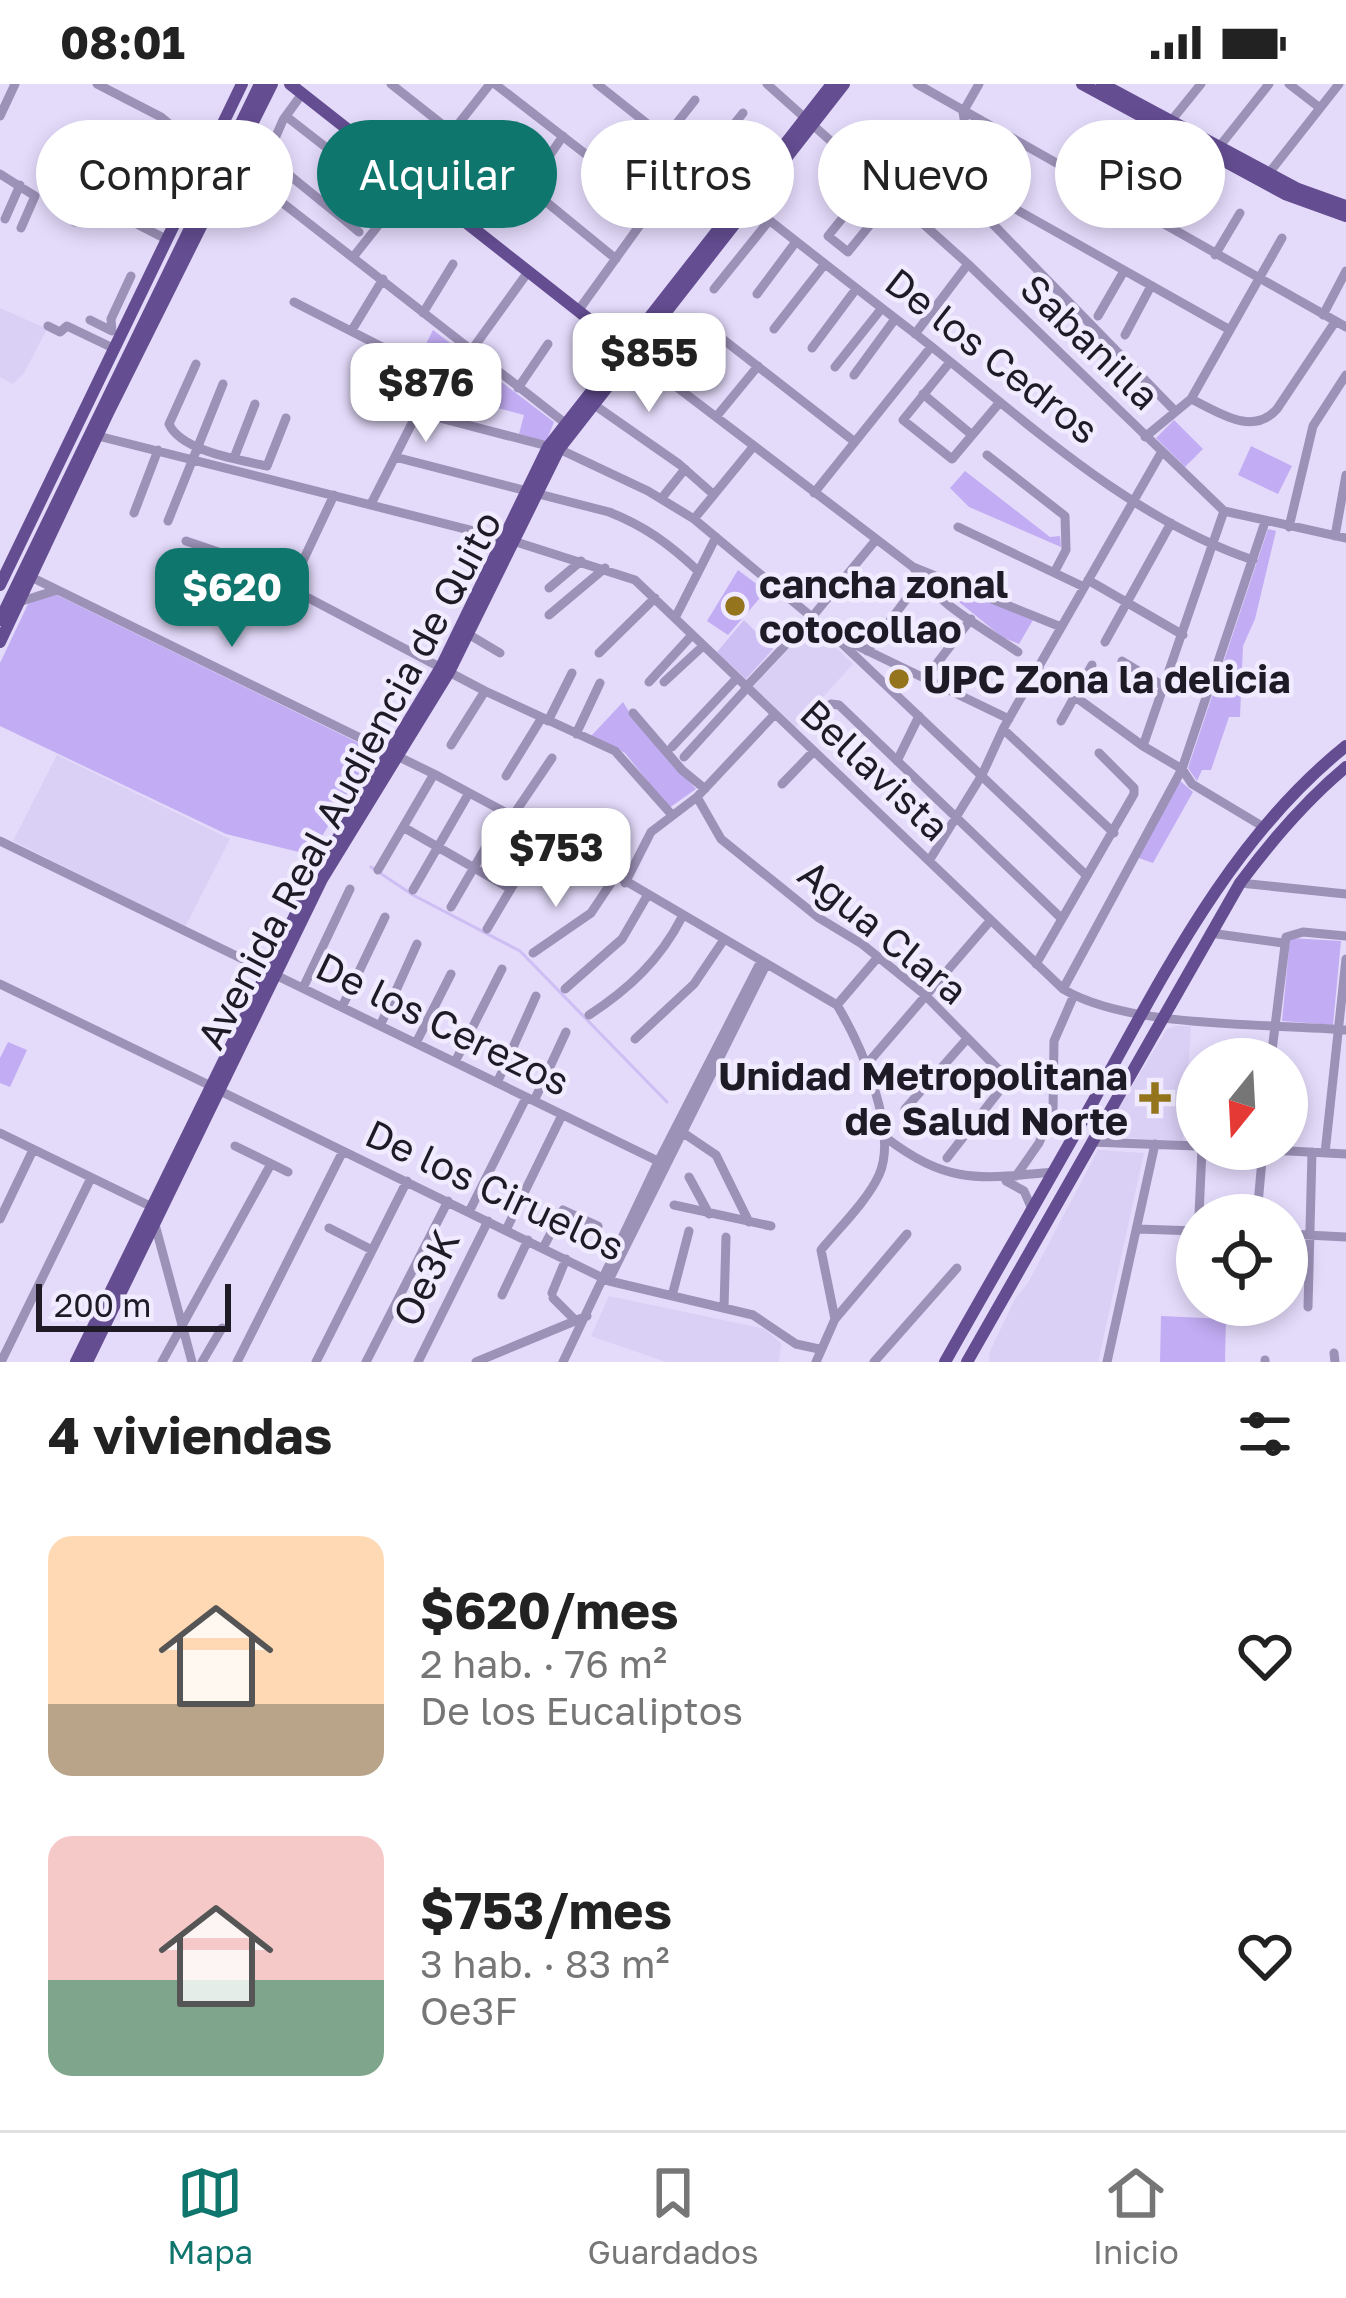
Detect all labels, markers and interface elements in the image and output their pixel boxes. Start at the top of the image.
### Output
text: 08:01 [60,15,185,69]
chip: Comprar [36,120,293,228]
chip: Alquilar [317,120,557,228]
chip: Filtros [581,120,794,228]
chip: Nuevo [818,120,1031,228]
chip: Piso [1055,120,1225,228]
street label: De los Cedros [876,258,1108,453]
street label: Sabanilla [1011,264,1169,419]
pin: $855 [578,313,720,415]
text: $855 [600,328,698,375]
pin: $876 [355,343,497,445]
text: $876 [377,358,475,405]
street label: Avenida Real Audiencia de Quito [186,503,511,1057]
pin: $620 [161,548,303,650]
place label: cancha zonal cotocollao [759,560,1008,652]
text: $620 [182,563,282,610]
marker: cancha zonal cotocollao [722,593,748,619]
place label: UPC Zona la delicia [923,655,1291,702]
marker: UPC Zona la delicia [886,666,912,692]
street label: Bellavista [791,689,959,850]
pin: $753 [485,808,627,910]
text: $753 [509,823,603,870]
street label: Agua Clara [790,849,977,1014]
street label: De los Cerezos [309,942,578,1105]
north arrow [1176,1038,1308,1170]
map controls [1176,1038,1308,1326]
place label: Unidad Metropolitana de Salud Norte [718,1052,1128,1144]
marker: Unidad Metropolitana de Salud Norte [1139,1082,1171,1114]
street label: De los Ciruelos [358,1109,632,1270]
button: locate [1176,1194,1308,1326]
street label: Oe3K [382,1222,469,1334]
scale bar [36,1278,231,1331]
text: 200 m [54,1285,152,1324]
icon: filters [1232,1401,1298,1467]
text: 4 viviendas [48,1404,332,1465]
text: $620/mes [420,1579,679,1640]
icon: home [144,1584,288,1728]
icon: heart [1232,1623,1298,1689]
text: 2 hab. · 76 m² [420,1640,667,1687]
text: De los Eucaliptos [420,1687,743,1734]
text: $753/mes [420,1879,672,1940]
icon: home [144,1884,288,2028]
icon: heart [1232,1923,1298,1989]
text: 3 hab. · 83 m² [420,1940,670,1987]
text: Oe3F [420,1987,518,2034]
tab: Mapa [167,2160,253,2271]
tab: Guardados [587,2160,758,2271]
tab: Inicio [1093,2160,1179,2271]

